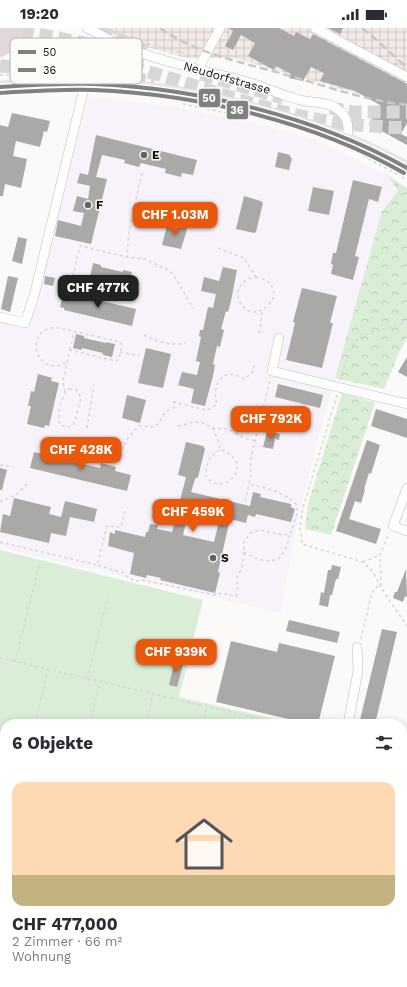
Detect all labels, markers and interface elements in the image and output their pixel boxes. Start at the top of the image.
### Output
text: 19:20 [20,5,59,23]
legend [10,38,142,84]
text: 50 [43,46,56,59]
street label: Neudorfstrasse [182,59,272,97]
text: 36 [43,64,56,77]
line badge: 50 [198,88,221,108]
text: 50 [202,92,216,105]
line badge: 36 [226,100,249,120]
text: 36 [230,104,244,117]
place label: E [152,148,160,162]
marker: E [139,150,149,160]
place label: F [96,198,104,212]
marker: F [83,200,93,210]
pin: CHF 1.03M [129,202,221,236]
text: CHF 1.03M [141,207,209,222]
pin: CHF 477K [57,275,139,309]
text: CHF 477K [67,280,129,295]
pin: CHF 792K [230,406,312,440]
text: CHF 792K [240,411,302,426]
pin: CHF 428K [40,437,122,471]
text: CHF 428K [49,442,113,457]
pin: CHF 459K [152,499,234,533]
text: CHF 459K [161,504,225,519]
place label: S [221,551,229,565]
marker: S [208,553,218,563]
pin: CHF 939K [135,639,217,673]
text: CHF 939K [145,644,207,659]
icon: filters [373,732,395,754]
text: 6 Objekte [12,733,93,753]
icon: home [168,808,240,880]
text: CHF 477,000 [12,914,118,934]
text: 2 Zimmer · 66 m² [12,934,122,949]
text: Wohnung [12,949,71,964]

